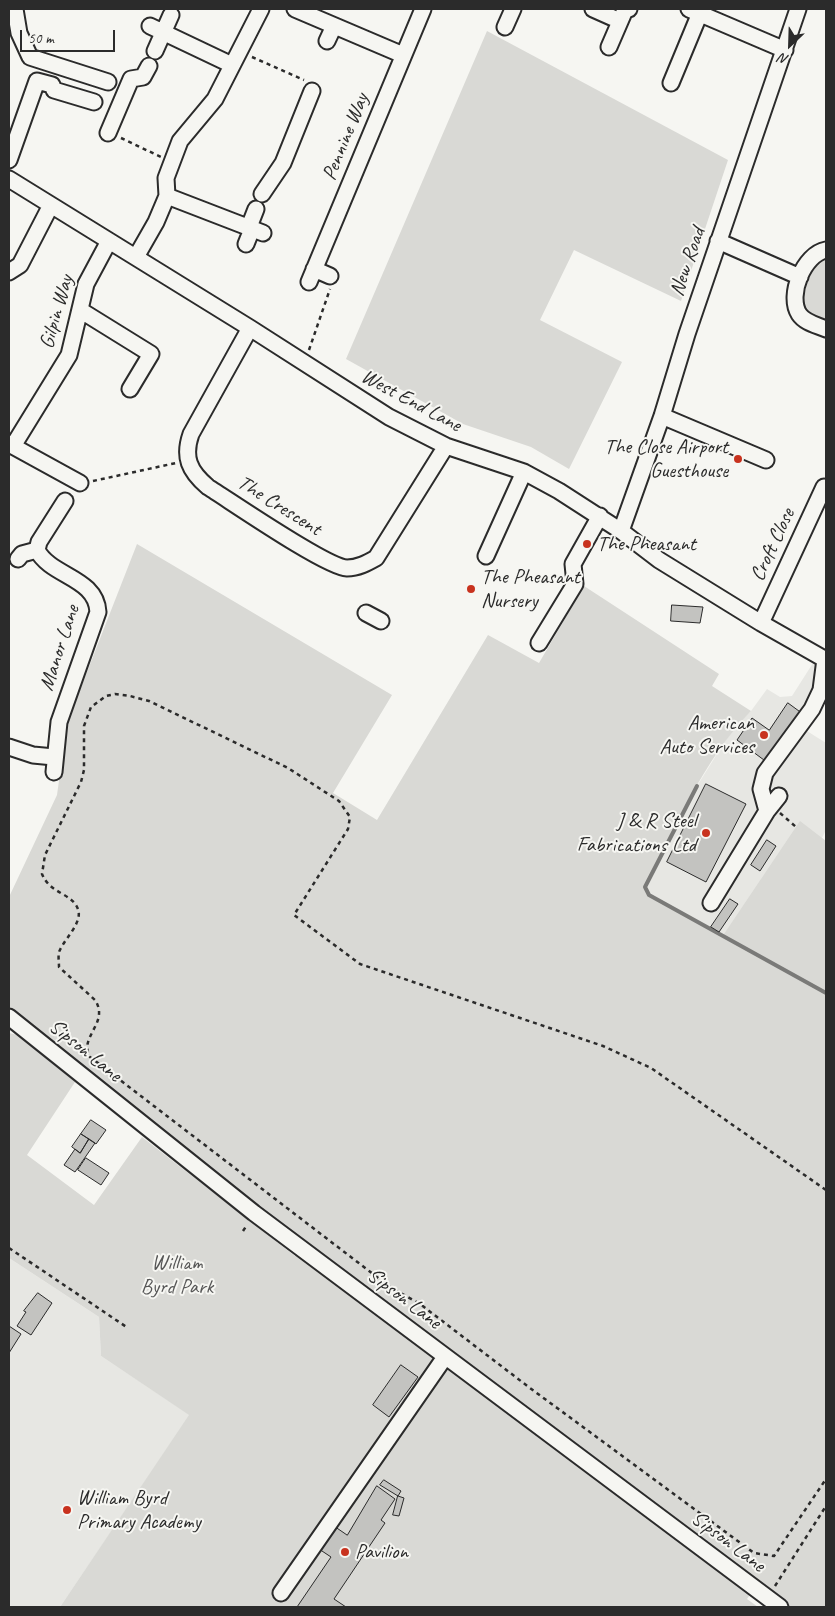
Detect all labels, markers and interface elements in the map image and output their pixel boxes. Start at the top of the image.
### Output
scale bar [22,20,118,52]
north arrow [765,20,815,70]
text: 50 m [28,29,54,48]
text: N [776,50,791,69]
street label: Pennine Way [317,90,375,184]
street label: New Road [665,224,711,300]
street label: Gilpin Way [35,272,79,352]
street label: West End Lane [357,364,465,438]
place label: The Close Airport Guesthouse [604,434,728,484]
marker: The Close Airport Guesthouse [732,453,744,465]
street label: The Crescent [232,470,326,542]
street label: Croft Close [745,505,801,585]
place label: The Pheasant [597,531,696,557]
marker: The Pheasant [581,538,593,550]
place label: The Pheasant Nursery [481,564,580,614]
marker: The Pheasant Nursery [465,583,477,595]
street label: Manor Lane [34,602,86,694]
place label: American Auto Services [660,710,754,760]
marker: American Auto Services [758,729,770,741]
place label: J & R Steel Fabrications Ltd [577,808,696,858]
marker: J & R Steel Fabrications Ltd [700,827,712,839]
street label: Sipson Lane [44,1014,126,1088]
park label: William Byrd Park [141,1250,213,1300]
street label: Sipson Lane [362,1263,446,1335]
place label: William Byrd Primary Academy [77,1485,201,1535]
marker: William Byrd Primary Academy [61,1504,73,1516]
street label: Sipson Lane [686,1506,770,1578]
place label: Pavilion [355,1539,408,1565]
marker: Pavilion [339,1546,351,1558]

